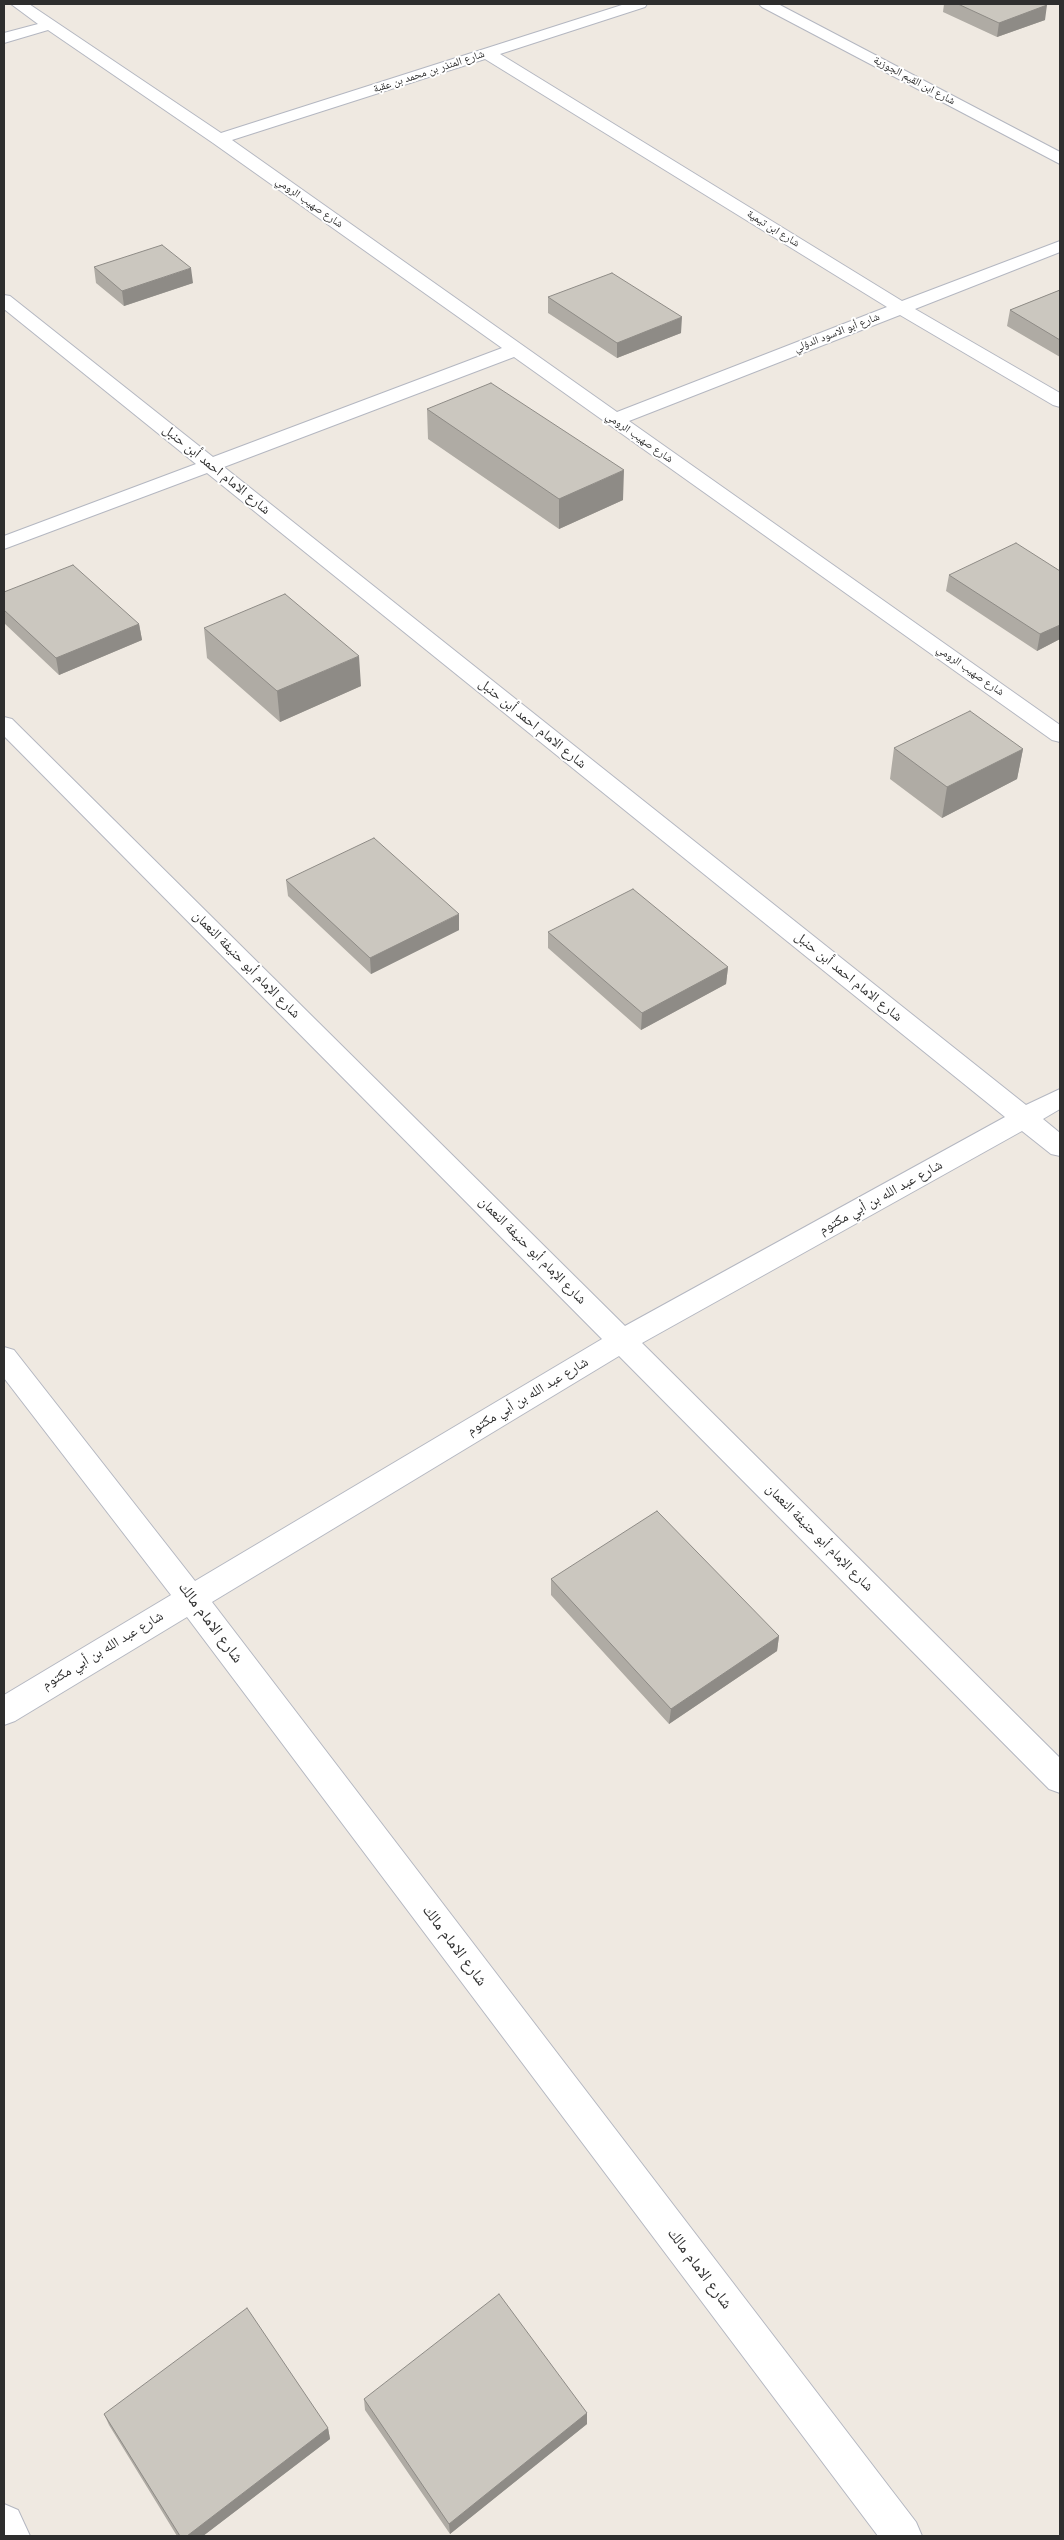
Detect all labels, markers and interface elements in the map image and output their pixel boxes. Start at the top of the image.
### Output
street label: شارع المنذر بن محمد بن عقبة [372,48,486,96]
street label: شارع ابن القيم الجوزية [871,54,957,108]
street label: شارع صهيب الرومي [273,175,345,231]
street label: شارع ابن تيمية [744,208,802,250]
street label: شارع أبو الاسود الدؤلي [792,311,882,355]
street label: شارع صهيب الرومي [603,410,675,466]
street label: شارع الامام احمد أبن حنبل [159,421,273,519]
street label: شارع صهيب الرومي [934,643,1006,699]
street label: شارع الامام احمد أبن حنبل [475,675,589,773]
street label: شارع الإمام أبو حنيفة النعمان [189,908,303,1022]
street label: شارع الامام احمد أبن حنبل [791,928,905,1026]
street label: شارع عبد الله بن أبي مكتوم [816,1157,946,1239]
street label: شارع الإمام أبو حنيفة النعمان [475,1194,589,1308]
street label: شارع عبد الله بن أبي مكتوم [464,1354,592,1440]
street label: شارع الإمام أبو حنيفة النعمان [762,1481,876,1595]
street label: شارع الامام مالك [173,1579,247,1667]
street label: شارع عبد الله بن أبي مكتوم [39,1608,167,1694]
street label: شارع الامام مالك [417,1902,491,1990]
street label: شارع الامام مالك [662,2225,736,2313]

